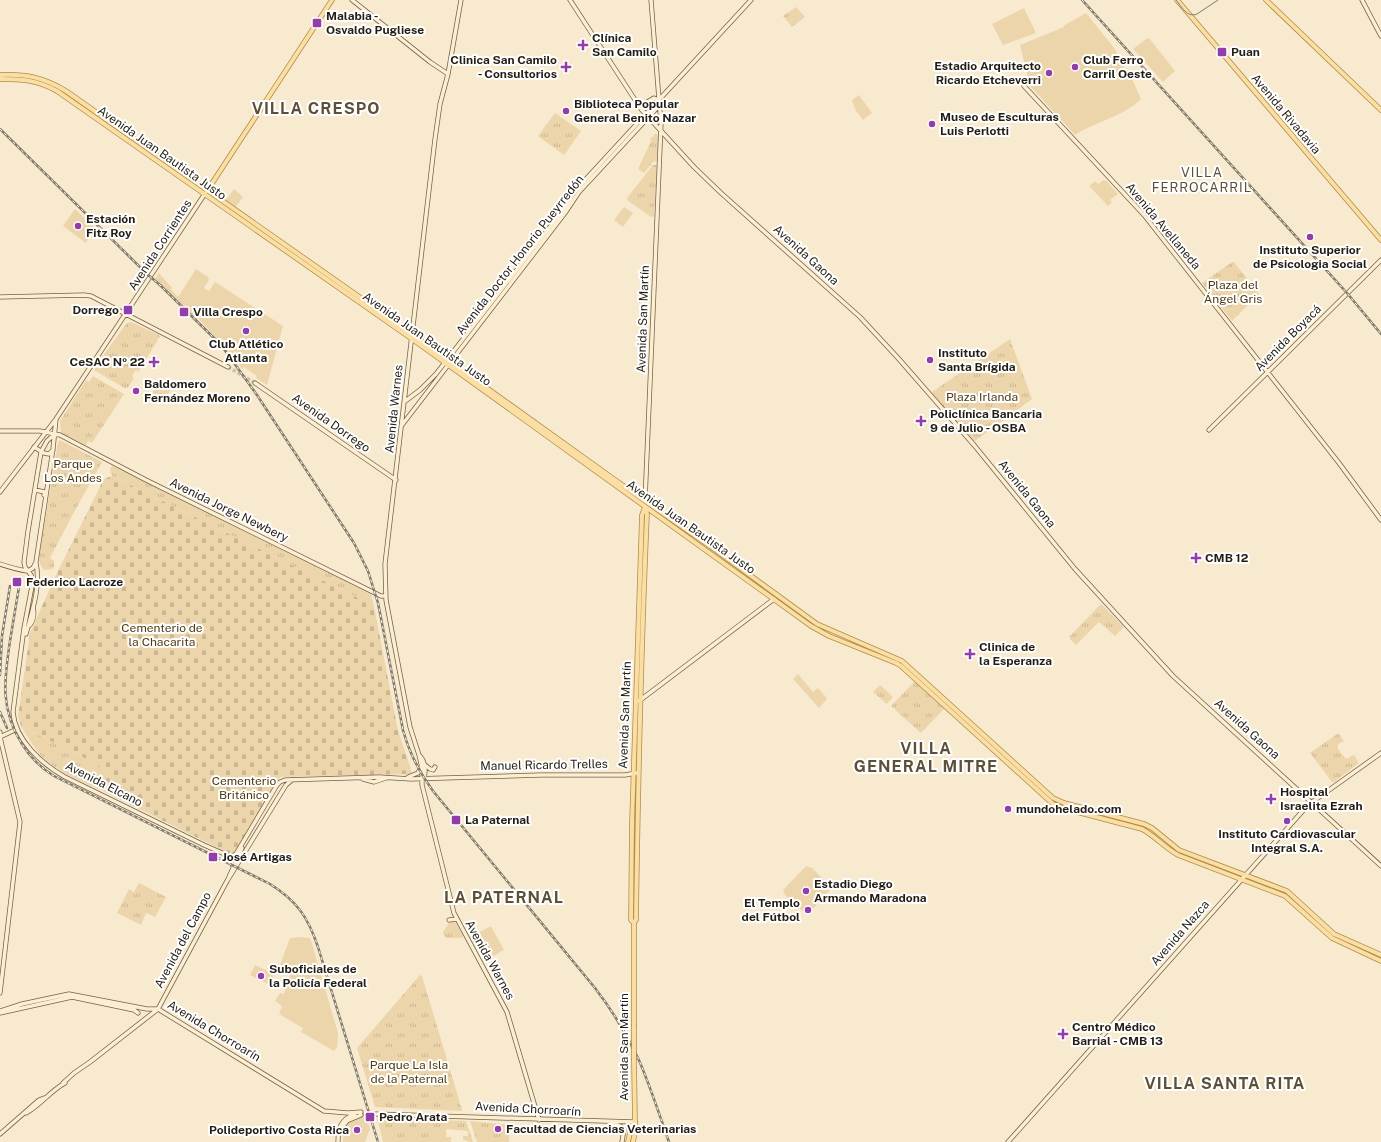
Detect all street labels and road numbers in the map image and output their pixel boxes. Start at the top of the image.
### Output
street label: Avenida Rivadavia [1249,71,1323,157]
street label: Avenida Juan Bautista Justo [95,103,229,203]
street label: Avenida Doctor Honorio Pueyrredón [453,172,587,338]
street label: Avenida Avellaneda [1123,180,1203,272]
street label: Avenida Corrientes [125,197,195,293]
street label: Avenida Gaona [771,222,841,288]
street label: Avenida San Martín [634,265,652,373]
street label: Avenida Juan Bautista Justo [360,289,494,389]
street label: Avenida Boyacá [1252,302,1324,374]
street label: Avenida Warnes [382,364,406,454]
street label: Avenida Dorrego [289,391,373,455]
street label: Avenida Gaona [995,457,1059,531]
street label: Avenida Jorge Newbery [167,475,291,545]
street label: Avenida Juan Bautista Justo [624,477,758,577]
street label: Avenida San Martín [616,661,634,769]
street label: Avenida Gaona [1212,696,1282,762]
street label: Manuel Ricardo Trelles [480,757,608,773]
street label: Avenida Elcano [63,759,145,810]
street label: Avenida del Campo [152,889,214,990]
street label: Avenida Nazca [1148,898,1212,968]
street label: Avenida Warnes [462,918,518,1002]
street label: Avenida San Martín [617,993,631,1101]
street label: Avenida Chorroarín [165,998,263,1064]
street label: Avenida Chorroarín [475,1099,582,1119]

